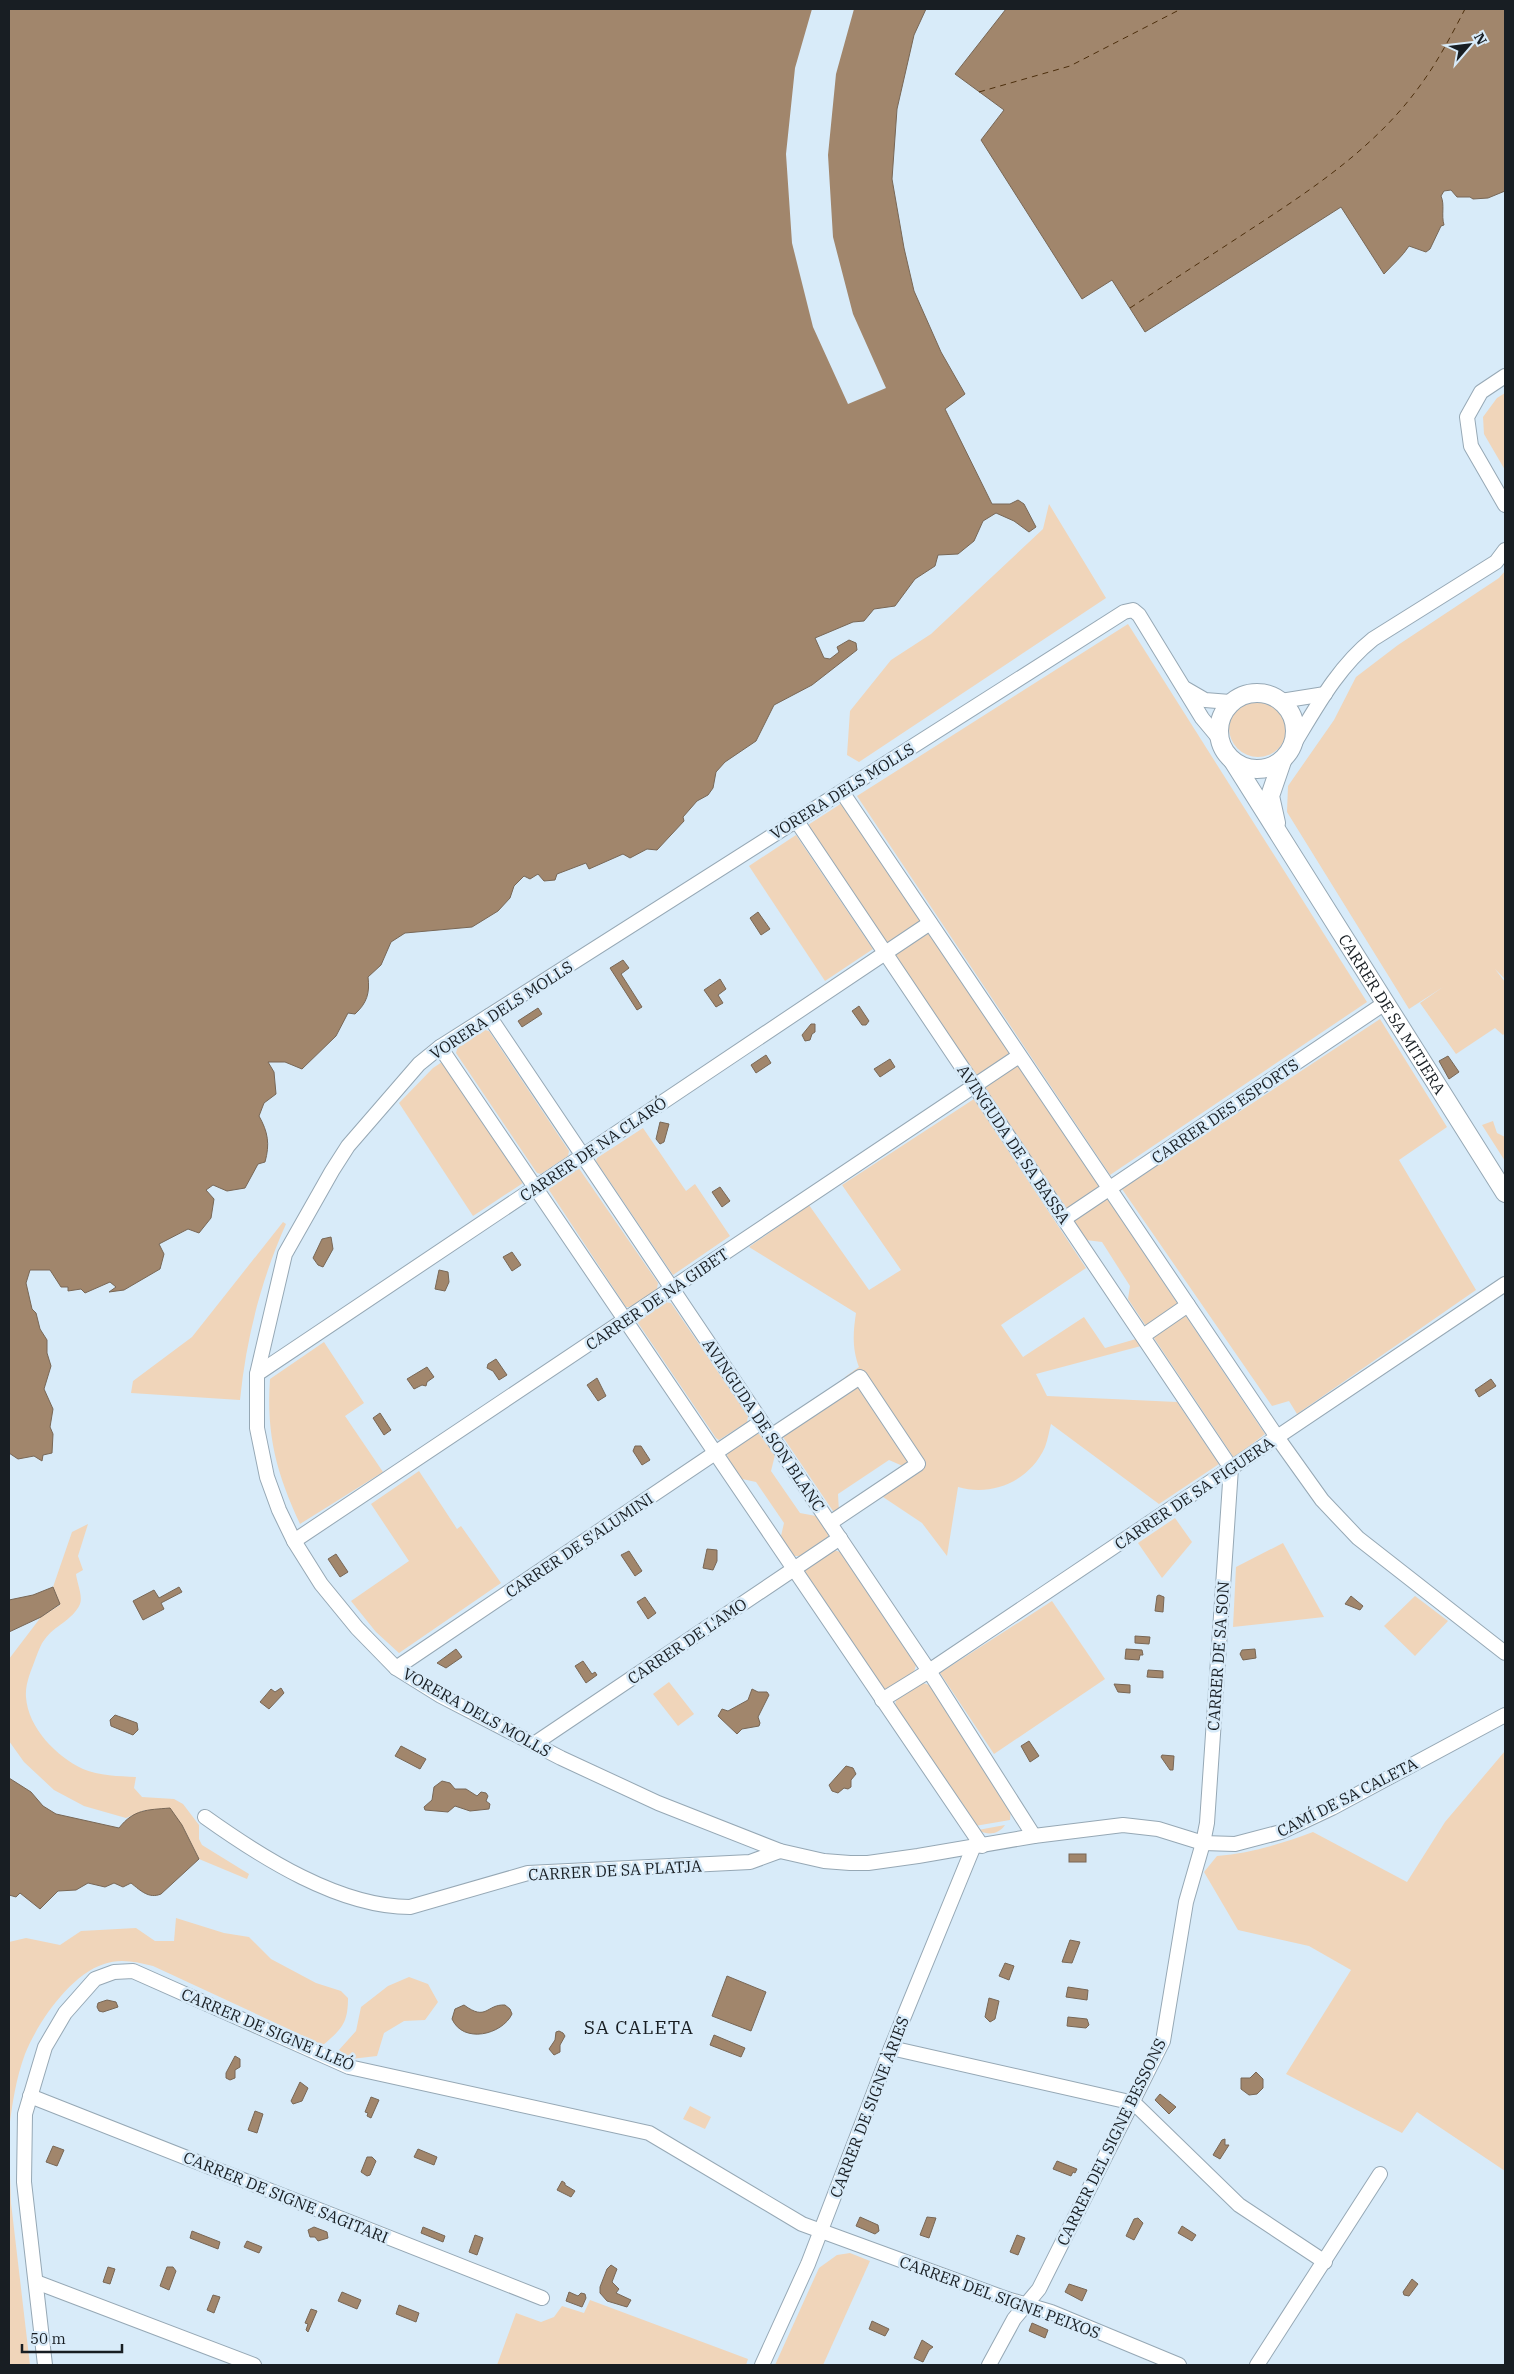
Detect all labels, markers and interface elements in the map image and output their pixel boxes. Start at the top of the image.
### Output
north arrow [1444,20,1494,70]
text: N [1470,30,1491,48]
street label: VORERA DELS MOLLS [766,738,918,844]
street label: CARRER DE SA MITJERA [1334,930,1450,1098]
street label: VORERA DELS MOLLS [426,956,576,1064]
street label: CARRER DES ESPORTS [1148,1054,1302,1168]
street label: AVINGUDA DE SA BASSA [953,1061,1075,1227]
street label: CARRER DE NA CLARÓ [515,1092,670,1206]
street label: CARRER DE NA GIBET [582,1244,732,1354]
street label: AVINGUDA DE SON BLANC [699,1335,829,1515]
street label: CARRER DE SA FIGUERA [1111,1432,1277,1554]
street label: CARRER DE S'ALUMINI [501,1488,657,1602]
street label: CARRER DE SA SON [1203,1581,1233,1731]
street label: CARRER DE L'AMO [623,1594,751,1688]
street label: VORERA DELS MOLLS [399,1663,555,1761]
street label: CAMÍ DE SA CALETA [1273,1752,1421,1841]
street label: CARRER DE SA PLATJA [528,1855,702,1885]
street label: CARRER DE SIGNE LLEÓ [178,1982,358,2075]
street label: CARRER DE SIGNE ÀRIES [824,2013,913,2200]
district label: SA CALETA [584,2015,694,2039]
street label: CARRER DEL SIGNE BESSONS [1052,2035,1170,2249]
street label: CARRER DE SIGNE SAGITARI [181,2147,391,2247]
street label: CARRER DEL SIGNE PEIXOS [897,2251,1103,2343]
scale bar [22,2322,122,2354]
text: 50 m [30,2329,66,2348]

